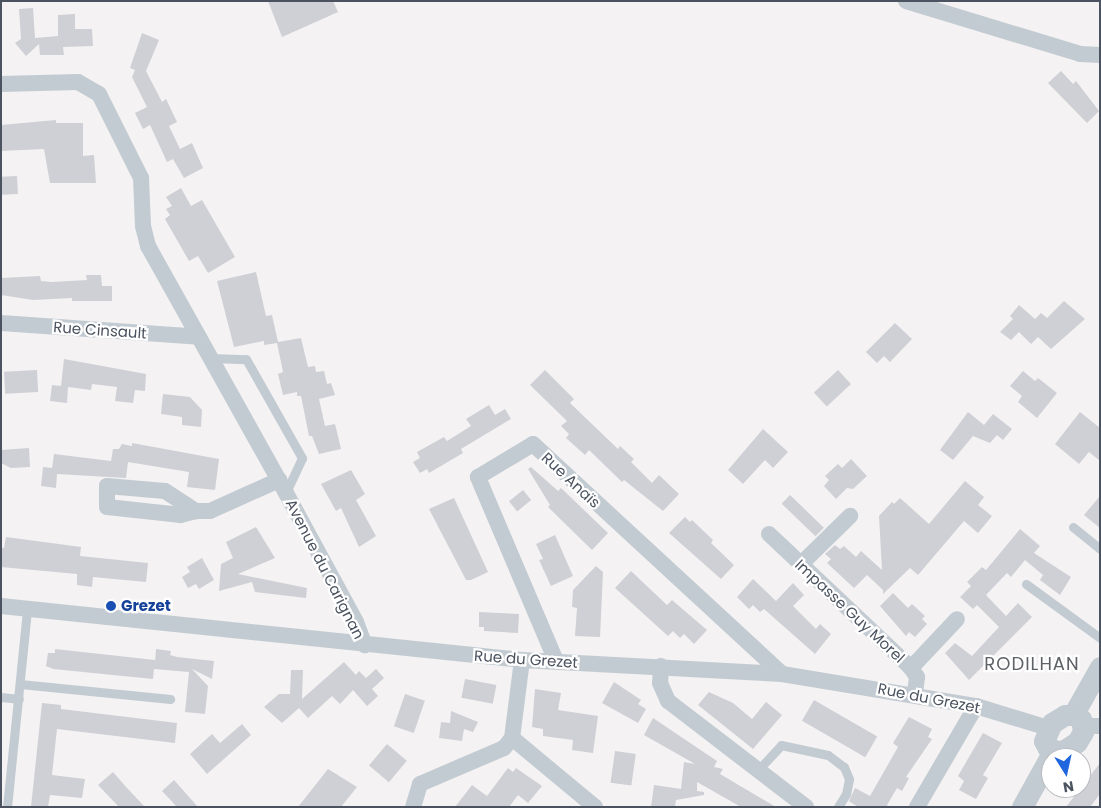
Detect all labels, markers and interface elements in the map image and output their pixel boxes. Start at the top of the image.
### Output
street label: Rue Cinsault [53,318,147,342]
street label: Rue Anaïs [538,448,604,512]
street label: Avenue du Carignan [282,496,368,642]
street label: Impasse Guy Morel [791,556,909,666]
place label: Grezet [121,597,171,615]
marker: Grezet [105,600,117,612]
street label: Rue du Grezet [474,646,578,672]
district label: RODILHAN [983,653,1081,675]
street label: Rue du Grezet [876,679,982,717]
north arrow [1041,748,1091,798]
text: N [1062,776,1075,798]

